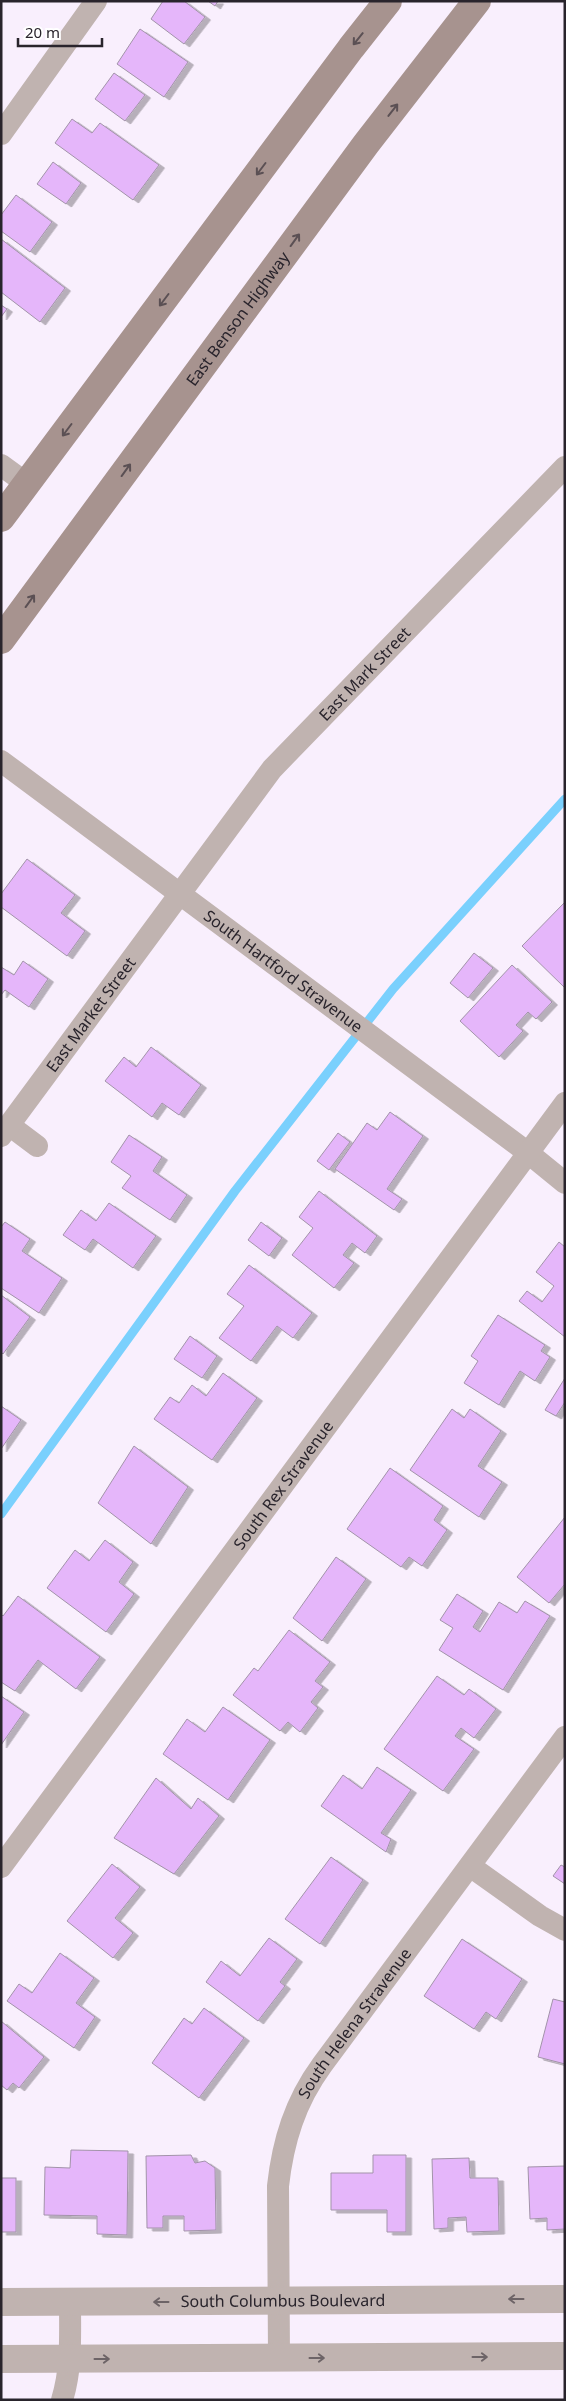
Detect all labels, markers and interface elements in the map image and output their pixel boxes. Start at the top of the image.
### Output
scale bar [18,15,101,47]
text: 20 m [25,22,60,42]
one-way arrow [352,32,363,45]
one-way arrow [387,104,398,117]
one-way arrow [255,162,266,176]
one-way arrow [290,233,300,247]
street label: East Benson Highway [181,246,295,390]
one-way arrow [158,293,169,306]
one-way arrow [61,423,72,436]
one-way arrow [121,464,132,477]
one-way arrow [25,594,35,608]
street label: East Mark Street [314,622,415,726]
street label: South Hartford Stravenue [200,905,367,1037]
street label: East Market Street [41,952,141,1077]
street label: South Rex Stravenue [228,1416,338,1554]
street label: South Helena Stravenue [293,1943,416,2102]
street label: South Columbus Boulevard [181,2289,385,2312]
one-way arrow [508,2295,524,2304]
one-way arrow [153,2297,170,2307]
one-way arrow [472,2352,488,2362]
one-way arrow [309,2353,325,2363]
one-way arrow [94,2354,110,2364]

